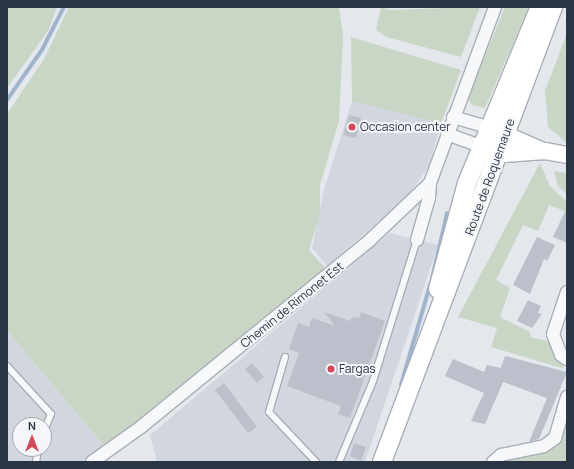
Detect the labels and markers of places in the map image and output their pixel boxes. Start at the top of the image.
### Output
place label: Occasion center [360,120,450,134]
marker: Occasion center [347,122,357,132]
place label: Fargas [339,362,376,376]
marker: Fargas [326,364,336,374]

